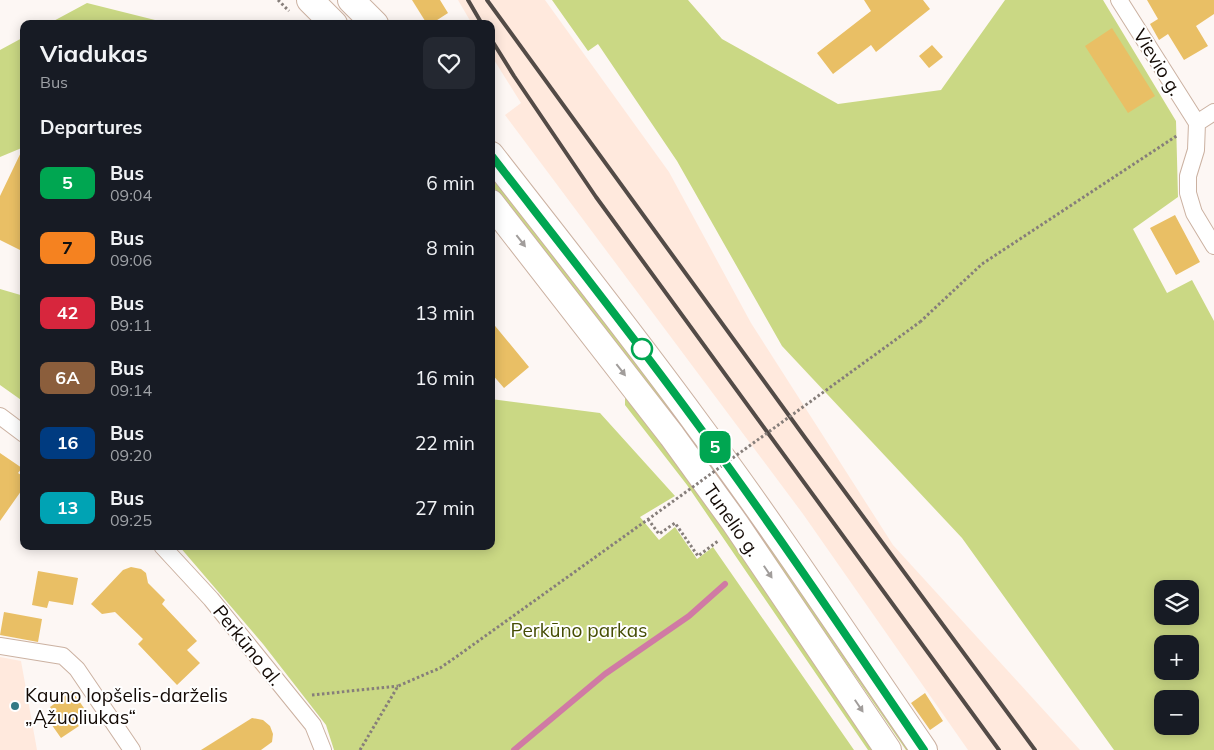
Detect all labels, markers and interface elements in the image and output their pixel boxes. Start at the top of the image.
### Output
street label: Vievio g. [1128,24,1188,100]
button: heart [423,37,475,89]
text: Viadukas [40,38,148,68]
text: Bus [40,72,68,92]
text: Departures [40,115,142,139]
text: Bus [110,161,144,185]
text: 5 [62,171,73,194]
text: 6 min [426,171,475,195]
text: 09:04 [110,185,152,205]
text: Bus [110,226,144,250]
one-way arrow [516,234,526,248]
text: 7 [62,236,73,259]
text: 8 min [426,236,475,260]
text: 09:06 [110,250,152,270]
text: Bus [110,291,144,315]
text: 42 [57,301,78,324]
text: 13 min [415,301,475,325]
text: 09:11 [110,315,152,335]
unlabelled marker [631,338,653,360]
text: Bus [110,356,144,380]
one-way arrow [615,363,626,376]
text: 6A [55,366,80,389]
text: 16 min [415,366,475,390]
text: 09:14 [110,380,152,400]
text: Bus [110,421,144,445]
text: 16 [57,431,78,454]
text: 22 min [415,431,475,455]
line badge: 5 [699,431,731,463]
text: 5 [710,435,720,458]
text: 09:20 [110,445,152,465]
street label: Tunelio g. [698,479,766,561]
text: Bus [110,486,144,510]
text: 13 [57,496,78,519]
text: 27 min [415,496,475,520]
text: 09:25 [110,510,152,530]
one-way arrow [763,565,773,578]
map controls [1154,580,1199,735]
button: layers [1154,580,1199,625]
street label: Perkūno al. [208,600,288,690]
park label: Perkūno parkas [510,618,648,642]
button: + [1154,635,1199,680]
place label: Kauno lopšelis-darželis „Ąžuoliukas“ [25,683,228,729]
button: − [1154,690,1199,735]
marker: Kauno lopšelis-darželis „Ąžuoliukas“ [9,700,21,712]
one-way arrow [854,700,864,713]

